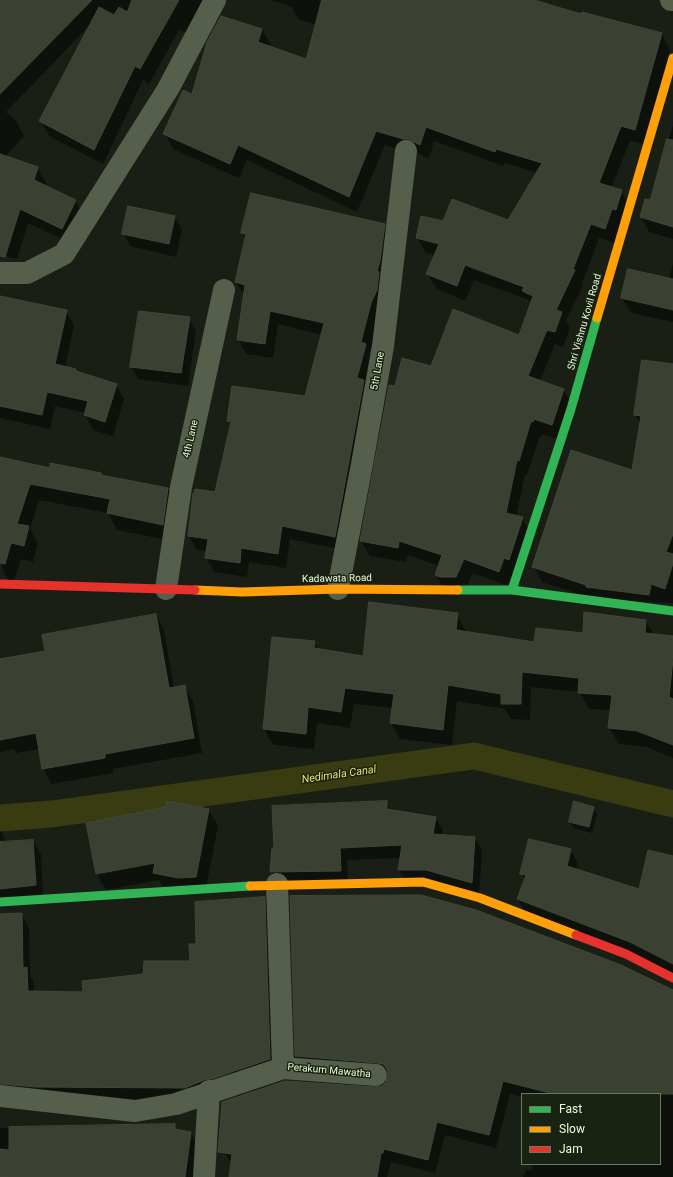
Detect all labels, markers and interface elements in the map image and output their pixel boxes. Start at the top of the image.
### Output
street label: Shri Vishnu Kovil Road [566,272,604,372]
street label: 5th Lane [369,351,387,391]
street label: 4th Lane [181,419,201,459]
street label: Kadawata Road [302,572,372,586]
water label: Nedimala Canal [301,763,377,787]
street label: Perakum Mawatha [287,1061,371,1081]
legend [521,1093,661,1165]
text: Fast [559,1102,582,1116]
text: Slow [559,1122,585,1136]
text: Jam [559,1142,583,1156]

